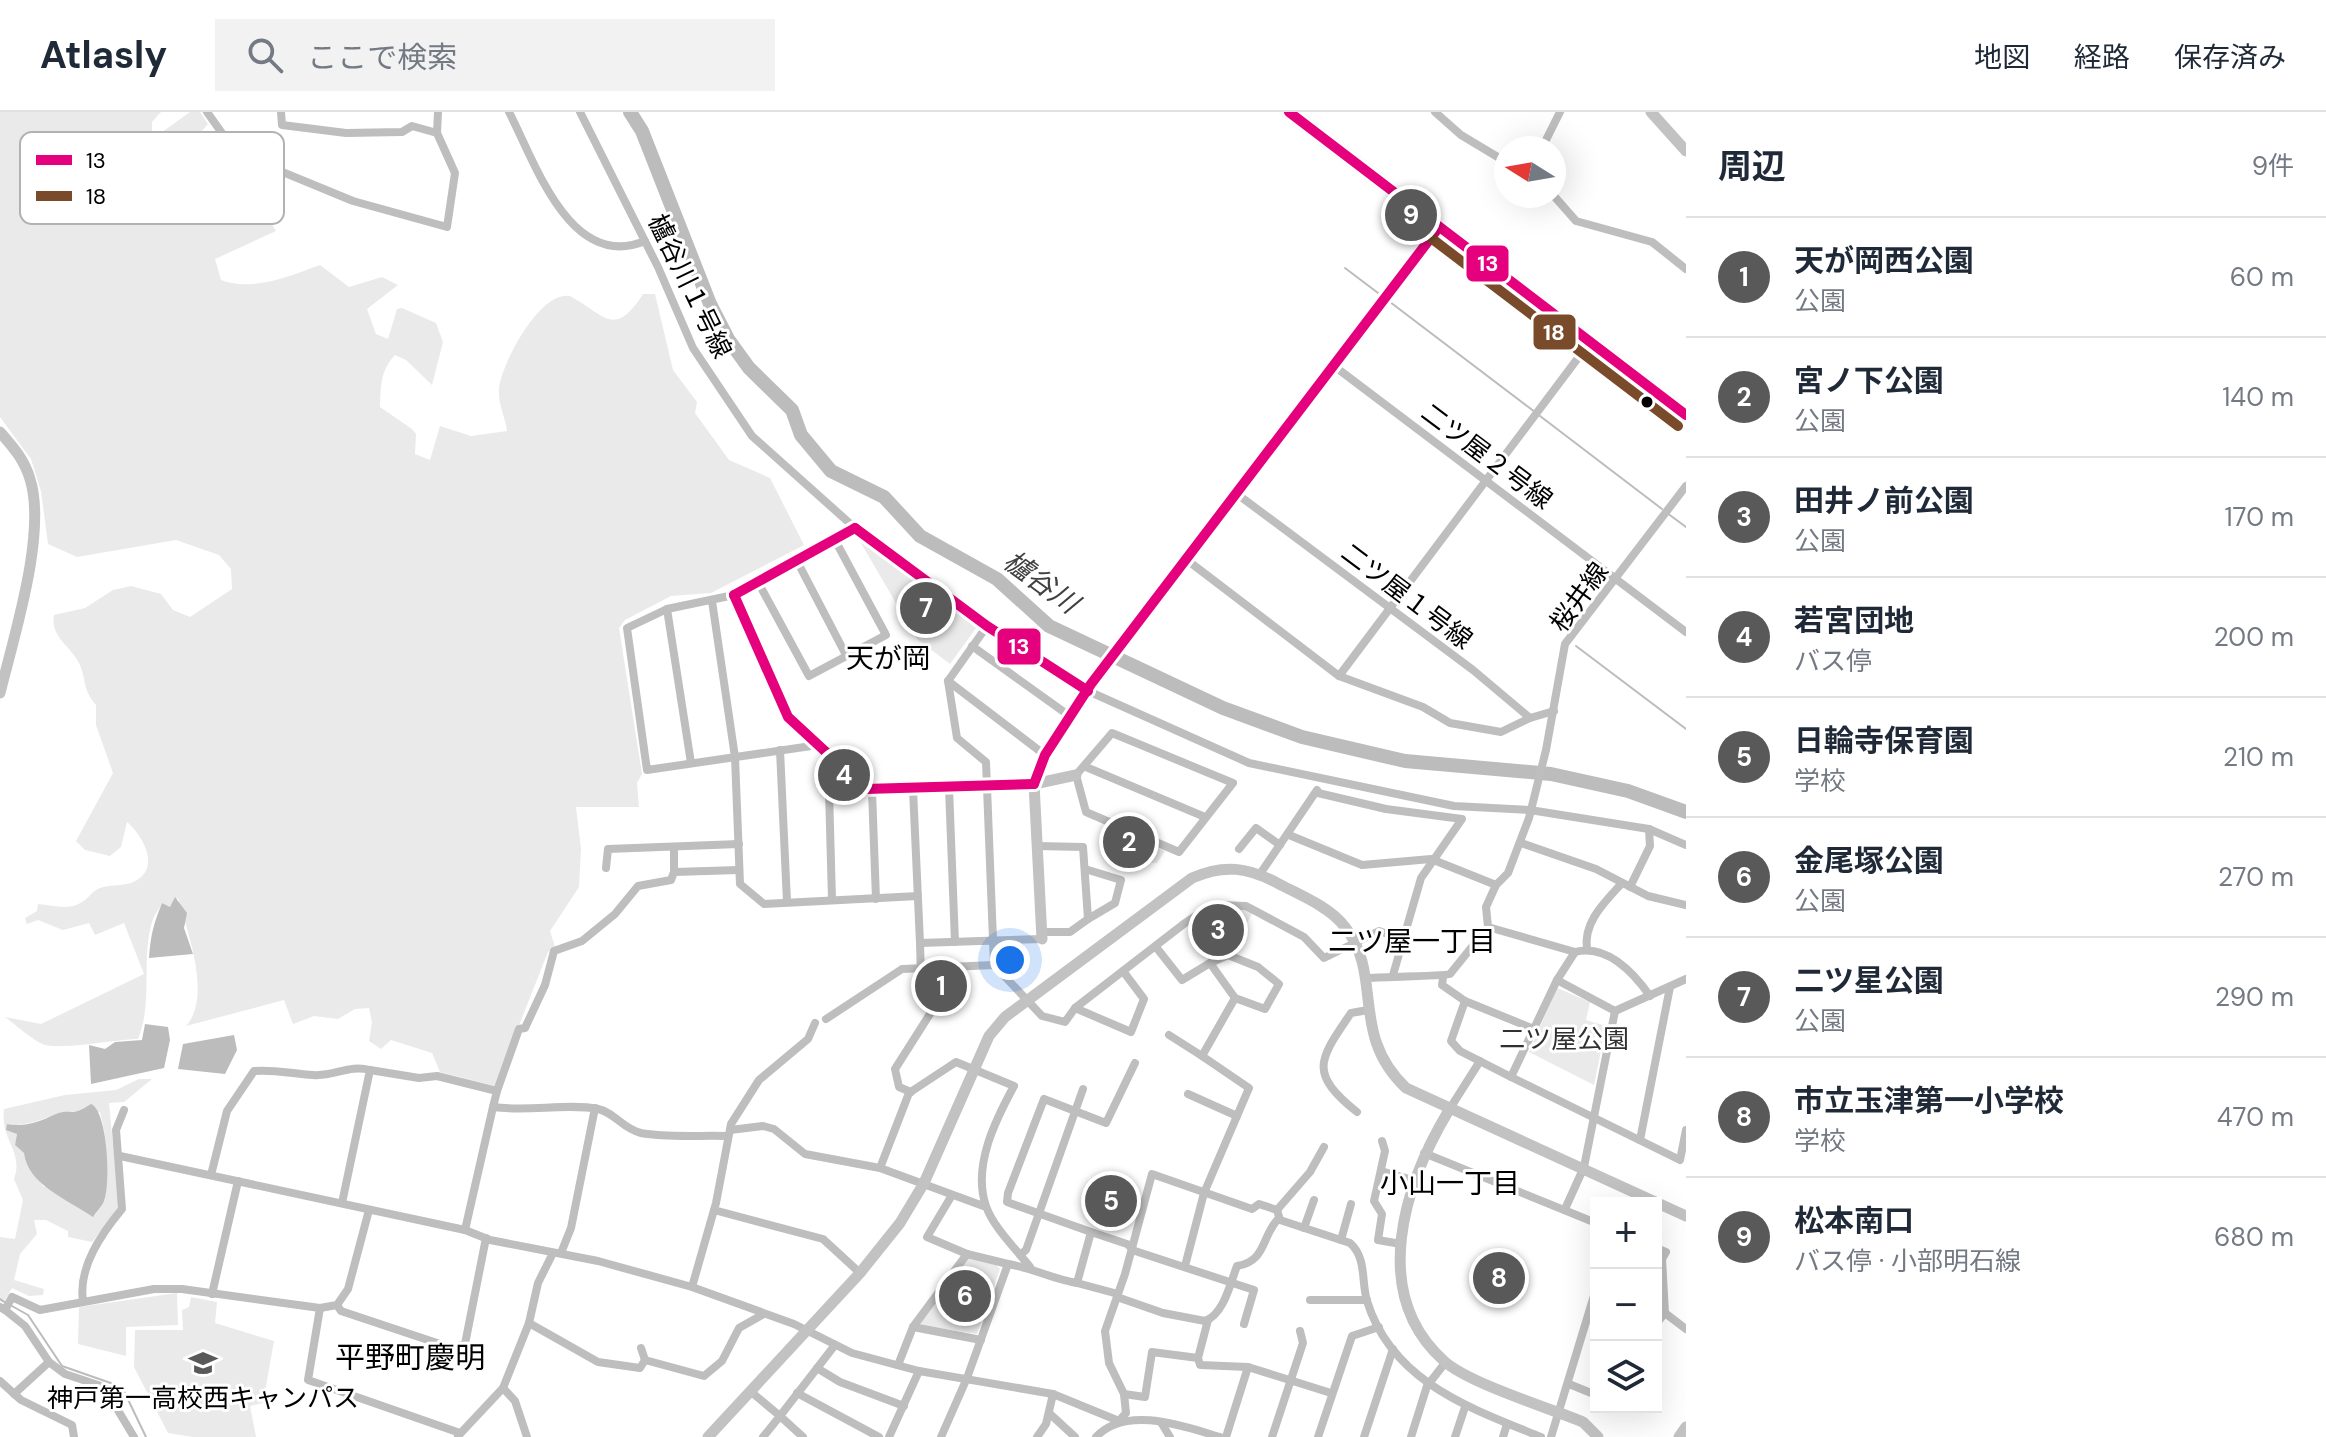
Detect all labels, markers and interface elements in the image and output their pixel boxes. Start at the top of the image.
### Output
search box [215,19,775,91]
text: Atlasly [40,30,167,80]
icon: search [243,33,287,77]
text: ここで検索 [307,38,457,77]
text: 地図 [1974,39,2030,76]
text: 経路 [2074,39,2130,76]
text: 保存済み [2174,39,2286,76]
legend [20,132,284,224]
north arrow [1494,136,1566,208]
text: 周辺 [1718,144,1786,189]
text: 13 [86,146,106,175]
text: 9件 [2252,149,2294,183]
text: 18 [86,182,106,211]
pin: 9 [1385,185,1437,245]
street label: 櫨谷川１号線 [641,208,739,364]
text: 天が岡西公園 [1794,241,1974,280]
line badge: 13 [1465,244,1510,283]
text: 13 [1477,249,1499,278]
text: 1 [1739,260,1749,294]
text: 60 m [2230,260,2294,294]
text: 公園 [1794,284,1846,318]
line badge: 18 [1532,313,1577,351]
text: 18 [1543,318,1565,347]
text: 宮ノ下公園 [1794,361,1944,400]
text: 2 [1736,380,1752,414]
text: 140 m [2222,380,2294,414]
unlabelled marker [1639,394,1655,410]
street label: 二ツ屋２号線 [1414,395,1560,517]
text: 公園 [1794,404,1846,438]
text: 田井ノ前公園 [1794,481,1974,520]
text: 3 [1736,500,1752,534]
text: 170 m [2225,500,2294,534]
text: 公園 [1794,524,1846,558]
street label: 二ツ屋１号線 [1334,535,1480,657]
water label: 櫨谷川 [996,542,1088,623]
street label: 桜井線 [1542,555,1616,639]
pin: 7 [900,578,952,638]
text: 若宮団地 [1794,601,1914,640]
text: 4 [1736,620,1752,654]
text: 200 m [2214,620,2294,654]
line badge: 13 [996,627,1042,666]
text: 13 [1008,632,1030,661]
district label: 天が岡 [846,640,930,677]
text: バス停 [1794,644,1872,678]
text: 日輪寺保育園 [1794,721,1974,760]
text: 5 [1736,740,1752,774]
text: 210 m [2223,740,2294,774]
pin: 4 [818,745,870,805]
text: 学校 [1794,764,1846,798]
pin: 2 [1103,812,1155,872]
text: 金尾塚公園 [1794,841,1944,880]
text: 6 [1736,860,1752,894]
text: 270 m [2218,860,2294,894]
text: 公園 [1794,884,1846,918]
pin: 3 [1192,900,1244,960]
district label: 二ツ屋一丁目 [1328,923,1496,960]
your location [990,940,1030,980]
pin: 1 [915,956,967,1016]
text: 二ツ星公園 [1794,961,1944,1000]
text: 7 [1737,980,1751,1014]
text: 290 m [2215,980,2294,1014]
text: 公園 [1794,1004,1846,1038]
park label: 二ツ屋公園 [1499,1022,1629,1056]
text: 市立玉津第一小学校 [1794,1081,2064,1120]
text: 8 [1736,1100,1752,1134]
text: 470 m [2217,1100,2294,1134]
text: 学校 [1794,1124,1846,1158]
district label: 小山一丁目 [1380,1165,1520,1202]
pin: 5 [1085,1171,1137,1231]
map controls [1590,1197,1662,1413]
button: + [1590,1197,1662,1269]
text: 松本南口 [1794,1201,1914,1240]
text: 9 [1736,1220,1752,1254]
text: 680 m [2214,1220,2294,1254]
text: バス停 · 小部明石線 [1794,1244,2021,1278]
pin: 8 [1473,1248,1525,1308]
pin: 6 [939,1266,991,1326]
button: − [1590,1269,1662,1341]
district label: 平野町慶明 [335,1338,485,1377]
button: layers [1590,1341,1662,1413]
school or university icon: 神戸第一高校西キャンパス [188,1348,218,1378]
place label: 神戸第一高校西キャンパス [47,1381,359,1415]

